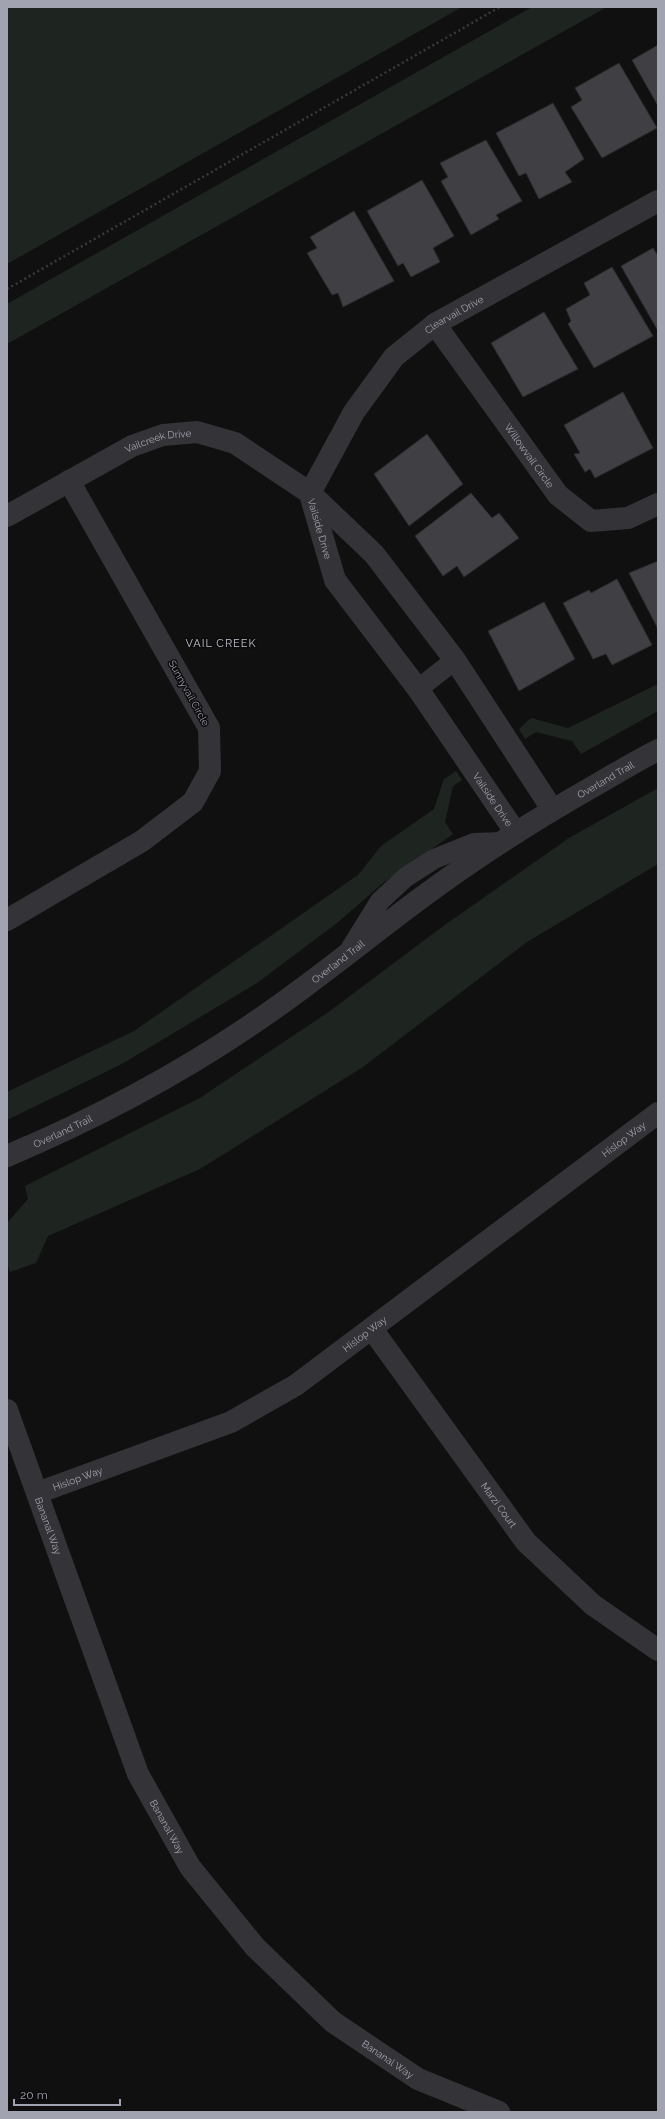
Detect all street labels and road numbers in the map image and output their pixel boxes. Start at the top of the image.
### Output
street label: Clearvail Drive [422,293,485,336]
street label: Willowvail Circle [503,421,556,490]
street label: Vailcreek Drive [123,427,192,455]
street label: Vailside Drive [306,497,334,560]
street label: Sunnyvail Circle [166,658,212,728]
street label: Overland Trail [575,759,636,800]
street label: Vailside Drive [471,770,515,828]
street label: Overland Trail [309,937,367,985]
street label: Overland Trail [31,1112,94,1149]
street label: Hislop Way [599,1119,648,1159]
street label: Hislop Way [340,1313,389,1354]
street label: Hislop Way [51,1464,104,1492]
street label: Marzi Court [479,1480,520,1530]
street label: Bananal Way [33,1496,64,1556]
street label: Bananal Way [148,1798,187,1856]
street label: Bananal Way [360,2038,417,2081]

